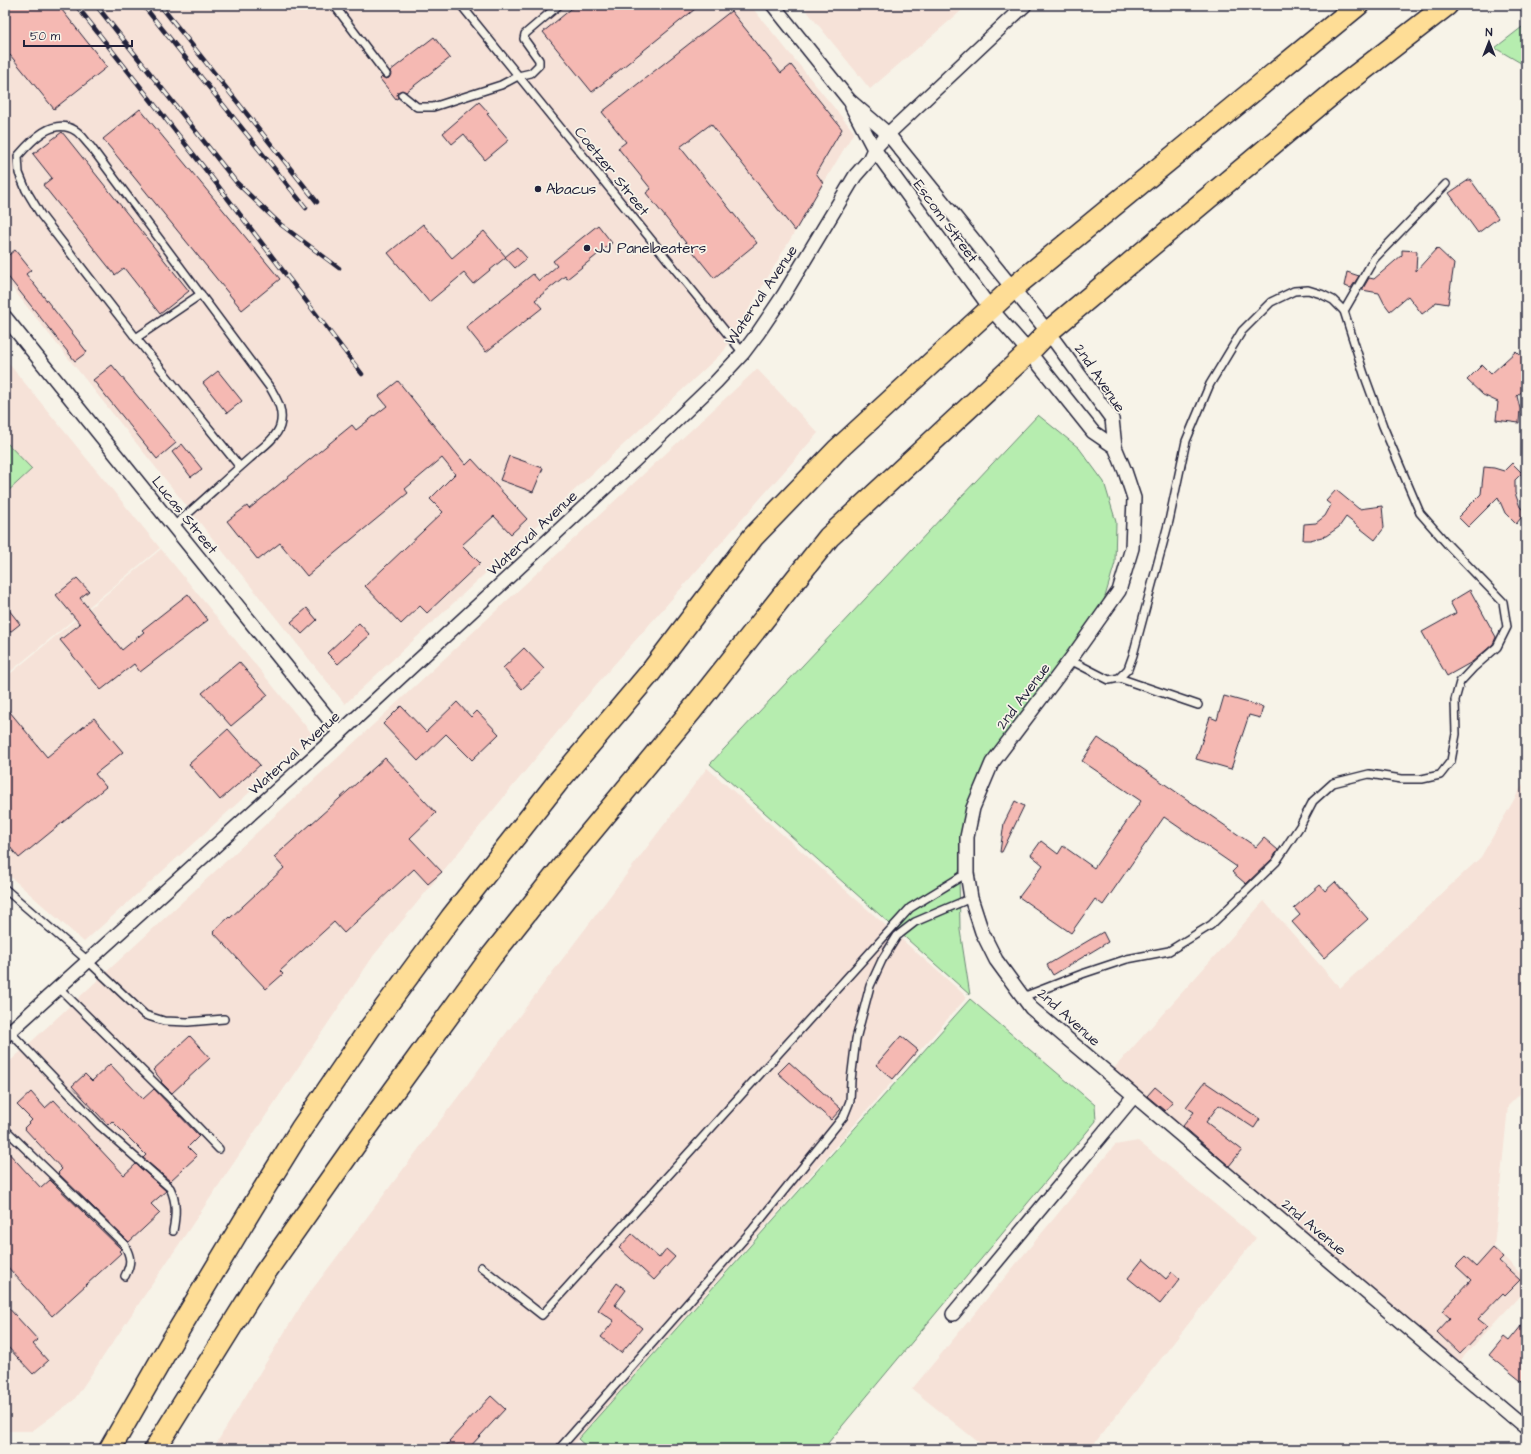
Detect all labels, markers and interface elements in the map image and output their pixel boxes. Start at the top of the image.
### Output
scale bar [24,22,132,48]
north arrow [1469,22,1509,62]
text: N [1486,25,1493,40]
text: 50 m [30,28,61,45]
street label: Coetzer Street [569,122,654,220]
street label: Escom Street [908,175,983,267]
place label: Abacus [546,179,597,200]
marker: Abacus [533,184,543,194]
place label: JJ Panelbeaters [595,238,707,259]
street label: Waterval Avenue [720,241,803,350]
marker: JJ Panelbeaters [582,243,592,253]
street label: 2nd Avenue [1069,340,1130,417]
street label: Lucas Street [147,472,223,559]
street label: Waterval Avenue [482,486,582,581]
street label: 2nd Avenue [991,659,1055,734]
street label: Waterval Avenue [244,707,345,800]
street label: 2nd Avenue [1032,983,1105,1051]
street label: 2nd Avenue [1277,1194,1351,1261]

